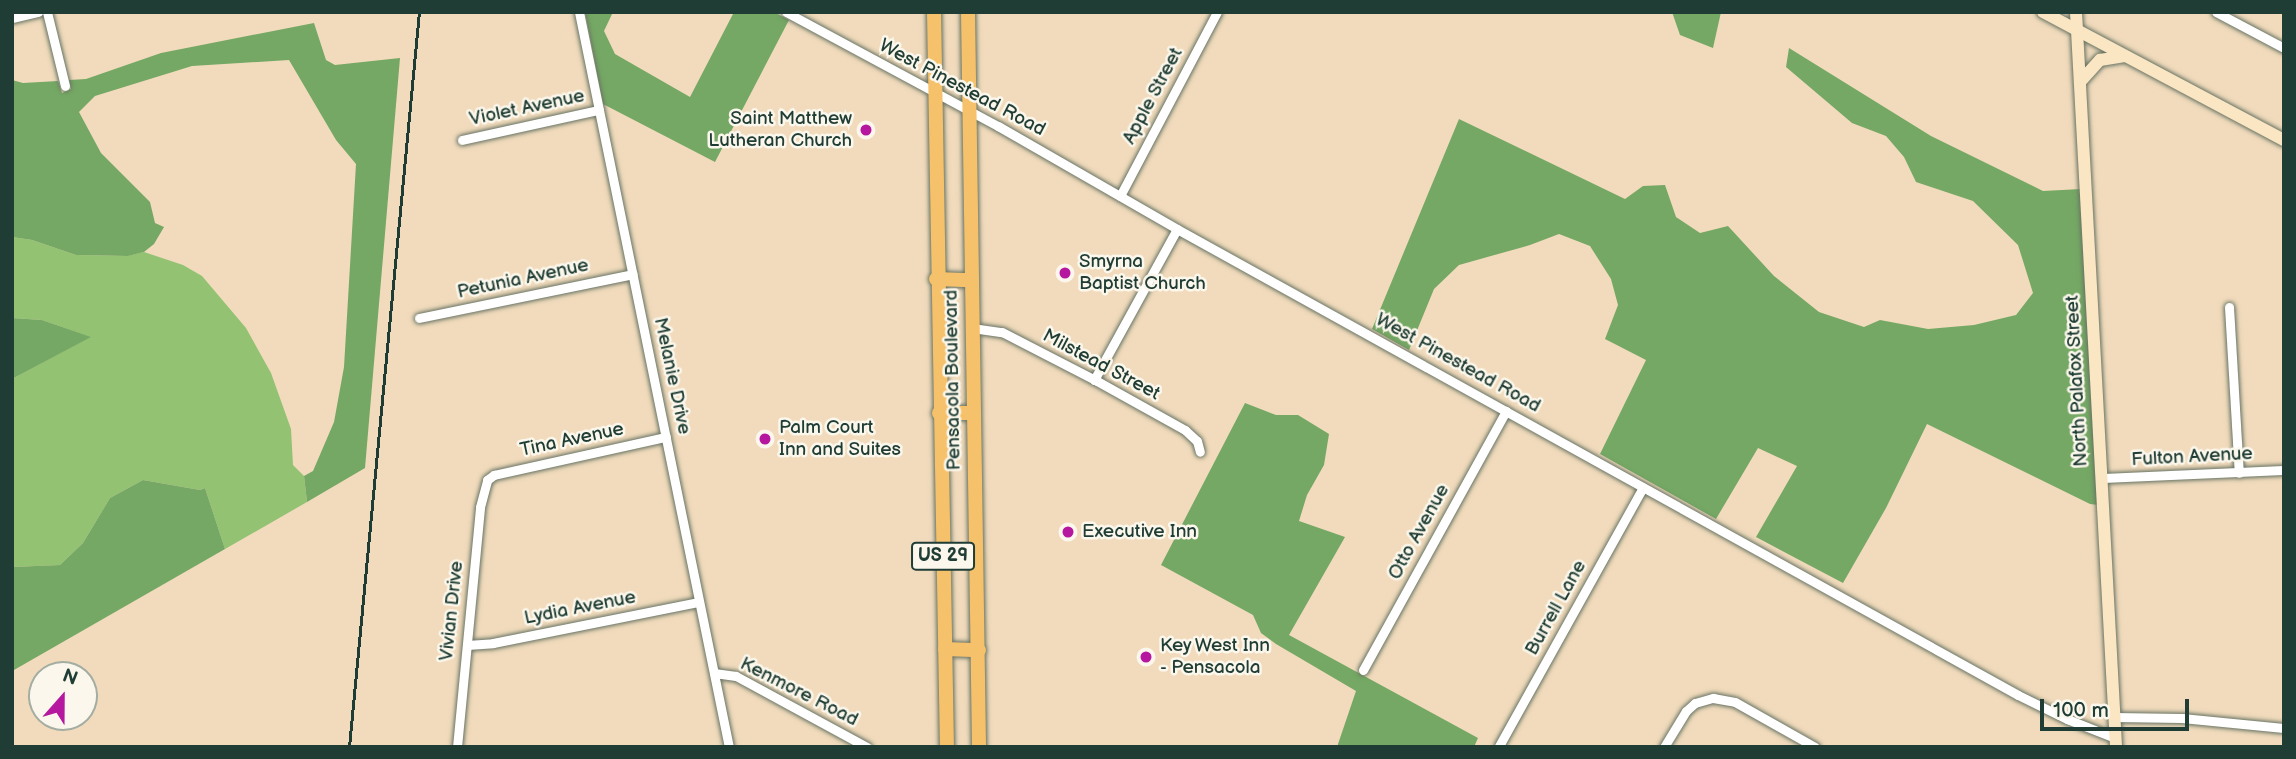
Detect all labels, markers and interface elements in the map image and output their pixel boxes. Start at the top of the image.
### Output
street label: West Pinestead Road [875,35,1049,141]
street label: Apple Street [1118,44,1188,148]
street label: Violet Avenue [467,85,587,131]
place label: Saint Matthew Lutheran Church [708,108,852,152]
marker: Saint Matthew Lutheran Church [858,122,874,138]
place label: Smyrna Baptist Church [1079,251,1206,295]
street label: Petunia Avenue [455,254,591,304]
marker: Smyrna Baptist Church [1057,265,1073,281]
street label: Pensacola Boulevard [940,289,966,471]
street label: North Palafox Street [2061,295,2093,467]
street label: West Pinestead Road [1372,308,1544,418]
street label: Melanie Drive [649,316,695,436]
street label: Milstead Street [1038,324,1164,406]
place label: Palm Court Inn and Suites [779,417,901,461]
street label: Tina Avenue [518,418,626,462]
marker: Palm Court Inn and Suites [757,431,773,447]
street label: Fulton Avenue [2131,442,2253,472]
street label: Otto Avenue [1384,480,1454,584]
place label: Executive Inn [1082,521,1197,543]
marker: Executive Inn [1060,524,1076,540]
road number: US 29 [910,542,976,570]
street label: Burrell Lane [1521,557,1591,659]
street label: Vivian Drive [435,560,469,662]
street label: Lydia Avenue [522,586,638,630]
place label: Key West Inn - Pensacola [1160,635,1272,679]
marker: Key West Inn - Pensacola [1138,649,1154,665]
street label: Kenmore Road [736,652,862,732]
north arrow [28,661,98,731]
text: N [59,665,81,691]
scale bar [2044,686,2193,730]
text: 100 m [2053,698,2109,723]

